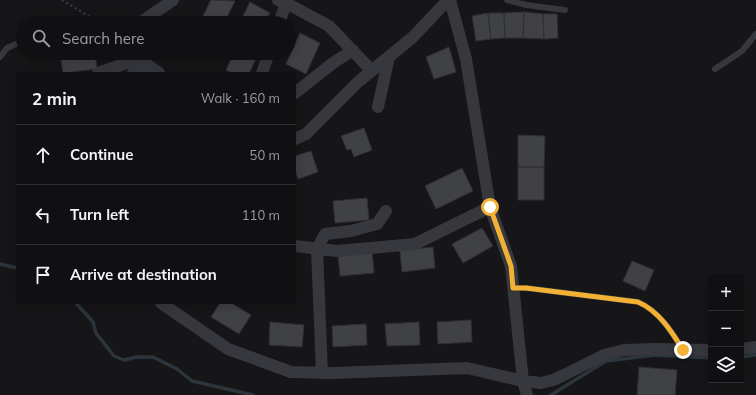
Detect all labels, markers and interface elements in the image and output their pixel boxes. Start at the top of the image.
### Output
search box [16,16,296,60]
icon: search [30,27,52,49]
text: Search here [62,29,144,48]
text: 2 min [32,88,77,109]
text: Walk · 160 m [201,90,280,106]
icon: ahead [32,144,54,166]
text: Continue [70,145,133,164]
text: 50 m [250,147,280,163]
route start [481,198,499,216]
icon: left [32,204,54,226]
text: Turn left [70,205,129,224]
text: 110 m [242,207,280,223]
icon: arrive [32,264,54,286]
text: Arrive at destination [70,265,217,284]
map controls [708,275,744,383]
button: + [708,275,744,311]
button: − [708,311,744,347]
route end [674,341,692,359]
button: layers [708,347,744,383]

